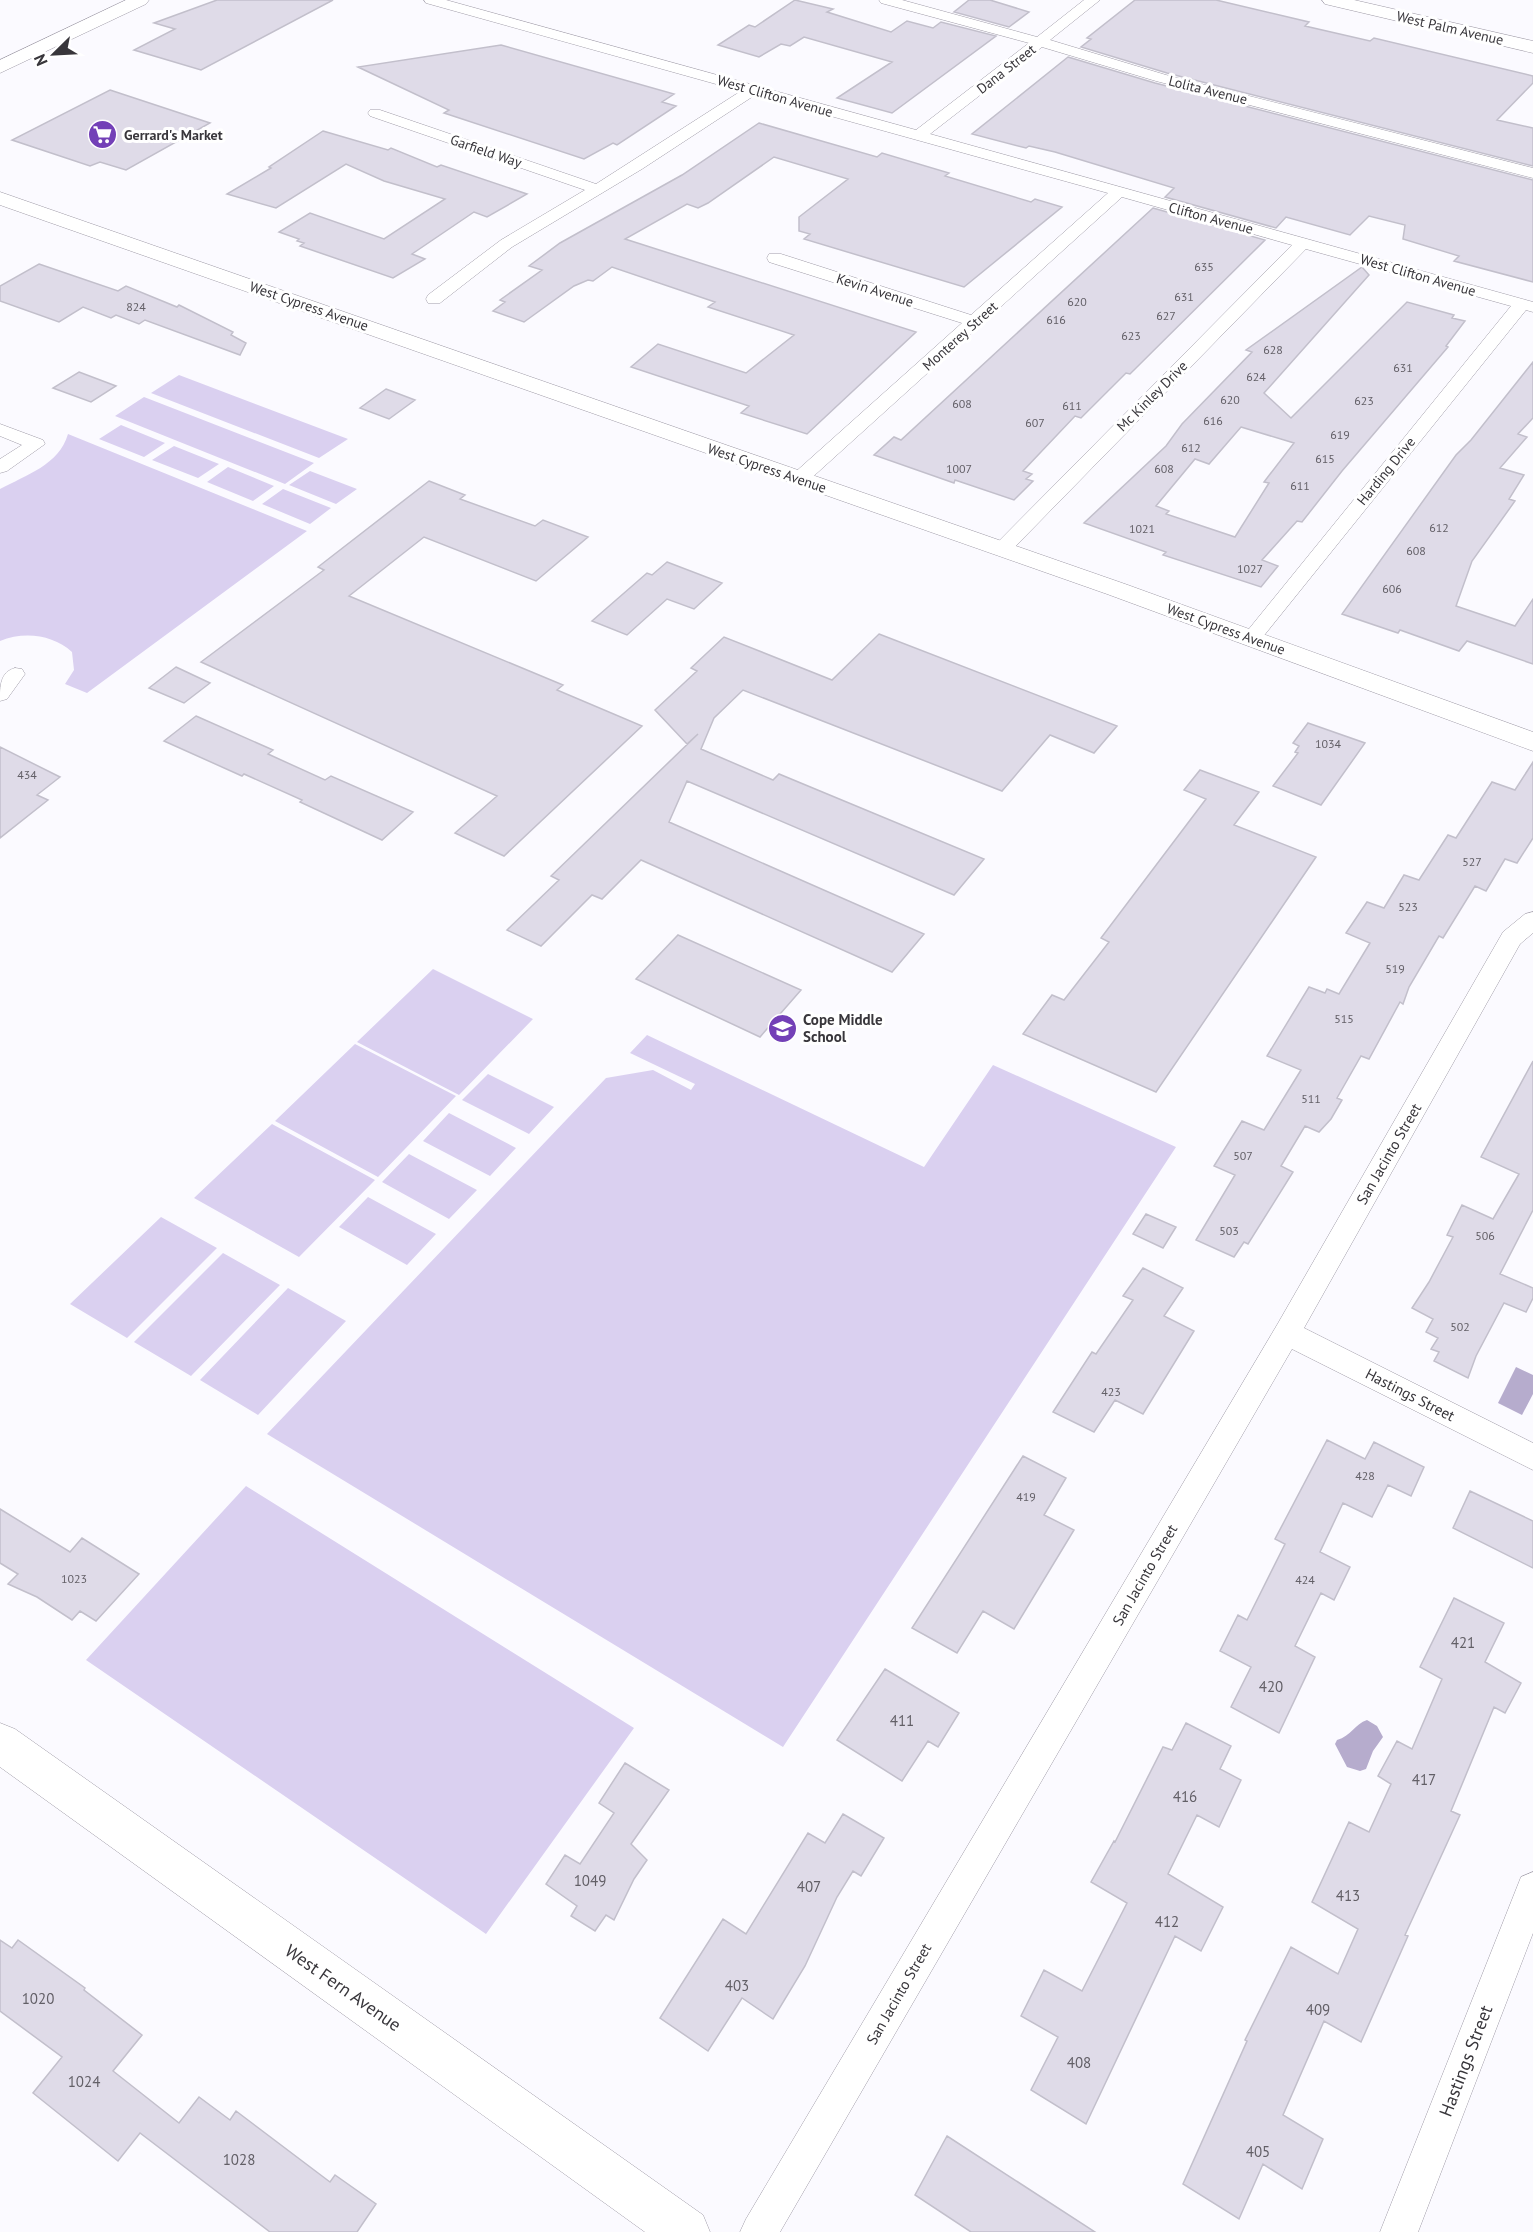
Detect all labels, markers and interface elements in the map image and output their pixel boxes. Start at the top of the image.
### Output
street label: West Palm Avenue [1395,7,1505,49]
north arrow [24,24,84,84]
street label: Dana Street [973,40,1039,98]
text: N [29,51,52,69]
street label: West Clifton Avenue [715,71,835,121]
street label: Lolita Avenue [1167,72,1249,108]
supermarket icon: Gerrard's Market [87,119,119,151]
place label: Gerrard's Market [124,126,223,144]
street label: Garfield Way [448,130,525,172]
street label: Clifton Avenue [1167,198,1255,238]
street label: West Clifton Avenue [1358,250,1478,300]
house number: 635 [1194,259,1214,274]
street label: Kevin Avenue [834,269,916,311]
street label: West Cypress Avenue [247,277,371,335]
house number: 631 [1174,289,1194,304]
house number: 620 [1067,294,1087,309]
street label: Monterey Street [919,297,1002,374]
house number: 824 [126,299,146,314]
house number: 627 [1156,308,1176,323]
house number: 616 [1046,312,1066,327]
house number: 623 [1121,328,1141,343]
house number: 628 [1263,342,1283,357]
street label: Mc Kinley Drive [1113,357,1191,435]
house number: 631 [1393,360,1413,375]
house number: 624 [1246,369,1266,384]
house number: 620 [1220,392,1240,407]
house number: 623 [1354,393,1374,408]
house number: 608 [952,396,972,411]
house number: 611 [1062,398,1082,413]
house number: 616 [1203,413,1223,428]
house number: 607 [1025,415,1045,430]
house number: 619 [1330,427,1350,442]
street label: Harding Drive [1353,433,1419,509]
street label: West Cypress Avenue [705,439,829,497]
house number: 612 [1181,440,1201,455]
house number: 615 [1315,451,1335,466]
house number: 1007 [946,461,972,476]
house number: 608 [1154,461,1174,476]
house number: 611 [1290,478,1310,493]
house number: 612 [1429,520,1449,535]
house number: 1021 [1129,521,1155,536]
house number: 608 [1406,543,1426,558]
house number: 1027 [1237,561,1263,576]
house number: 606 [1382,581,1402,596]
street label: West Cypress Avenue [1164,599,1288,659]
house number: 1034 [1315,736,1342,751]
house number: 434 [17,767,37,782]
house number: 527 [1462,854,1482,869]
house number: 523 [1398,899,1418,914]
house number: 519 [1385,961,1405,976]
place label: Cope Middle School [803,1010,883,1046]
house number: 515 [1334,1011,1354,1026]
school or university icon: Cope Middle School [766,1013,798,1045]
house number: 511 [1301,1091,1321,1106]
street label: San Jacinto Street [1352,1100,1425,1208]
house number: 507 [1233,1148,1253,1163]
house number: 503 [1219,1223,1239,1238]
house number: 506 [1475,1228,1495,1243]
house number: 502 [1450,1319,1470,1334]
street label: Hastings Street [1362,1364,1458,1425]
house number: 423 [1101,1384,1121,1399]
house number: 428 [1355,1468,1375,1483]
house number: 419 [1016,1489,1036,1504]
street label: San Jacinto Street [1108,1521,1181,1629]
house number: 1023 [61,1571,87,1586]
house number: 424 [1295,1572,1315,1587]
house number: 421 [1451,1633,1475,1652]
house number: 420 [1259,1677,1283,1696]
house number: 411 [890,1711,914,1730]
house number: 417 [1412,1770,1436,1789]
house number: 416 [1173,1787,1197,1806]
house number: 1049 [574,1871,606,1890]
house number: 407 [797,1877,821,1896]
house number: 413 [1336,1886,1360,1905]
house number: 412 [1155,1912,1179,1931]
street label: West Fern Avenue [281,1939,406,2036]
street label: San Jacinto Street [862,1940,935,2048]
house number: 403 [725,1976,749,1995]
house number: 1020 [22,1989,54,2008]
house number: 409 [1306,2000,1330,2019]
street label: Hastings Street [1434,2002,1497,2120]
house number: 408 [1067,2053,1091,2072]
house number: 1024 [68,2072,100,2091]
house number: 405 [1246,2142,1270,2161]
house number: 1028 [223,2150,255,2169]

